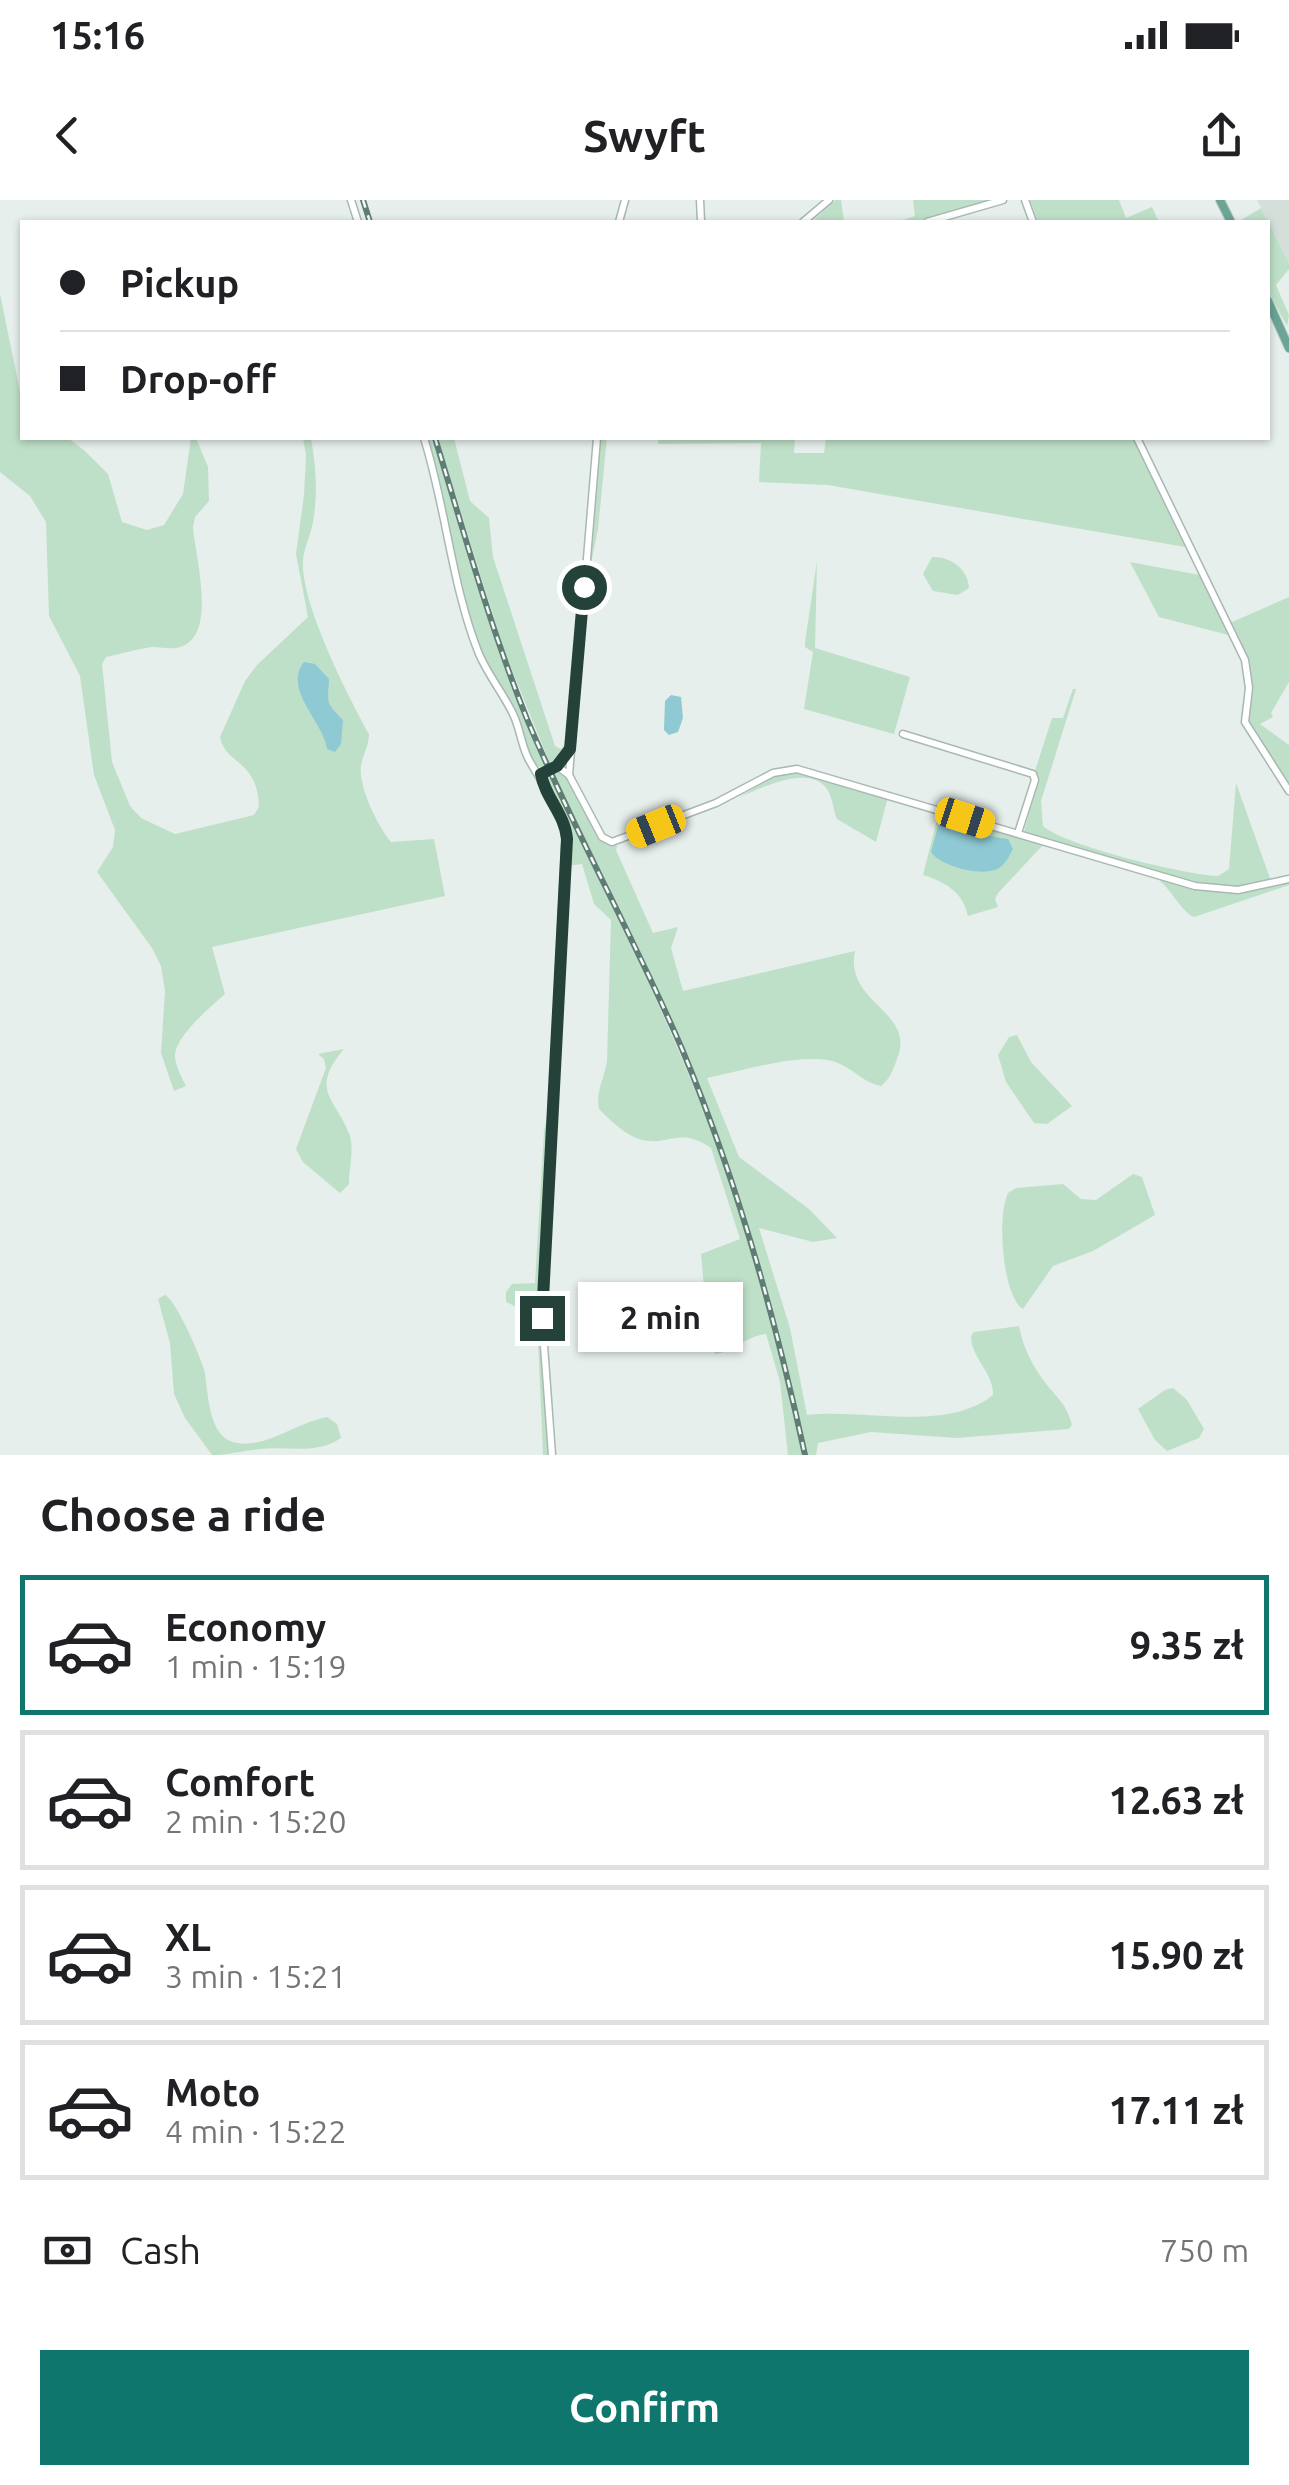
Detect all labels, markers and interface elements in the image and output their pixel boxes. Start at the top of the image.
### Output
text: 15:16 [50,14,145,56]
icon: back [40,108,95,163]
icon: share [1194,108,1249,163]
text: Swyft [583,110,706,161]
text: Pickup [120,262,239,304]
text: Drop-off [120,358,276,400]
route start [562,565,607,610]
car [932,794,998,842]
car [623,801,689,851]
callout: 2 min [577,1283,742,1353]
route end [520,1296,565,1341]
text: 2 min [620,1299,701,1335]
text: Choose a ride [40,1489,326,1540]
icon: car [45,1600,135,1690]
text: Economy [165,1606,326,1648]
text: 9.35 zł [1130,1624,1244,1666]
text: 1 min · 15:19 [165,1648,347,1684]
icon: car [45,1755,135,1845]
text: Comfort [165,1761,315,1803]
text: 12.63 zł [1108,1779,1244,1821]
text: 2 min · 15:20 [165,1803,347,1839]
icon: car [45,1910,135,2000]
text: XL [165,1916,211,1958]
text: 15.90 zł [1108,1934,1244,1976]
text: 3 min · 15:21 [165,1958,347,1994]
icon: car [45,2065,135,2155]
text: Moto [165,2071,260,2113]
text: 17.11 zł [1108,2089,1244,2131]
text: 4 min · 15:22 [165,2113,347,2149]
icon: cash [40,2223,95,2278]
text: Cash [120,2229,201,2271]
text: 750 m [1160,2232,1249,2268]
button: Confirm [40,2350,1249,2465]

